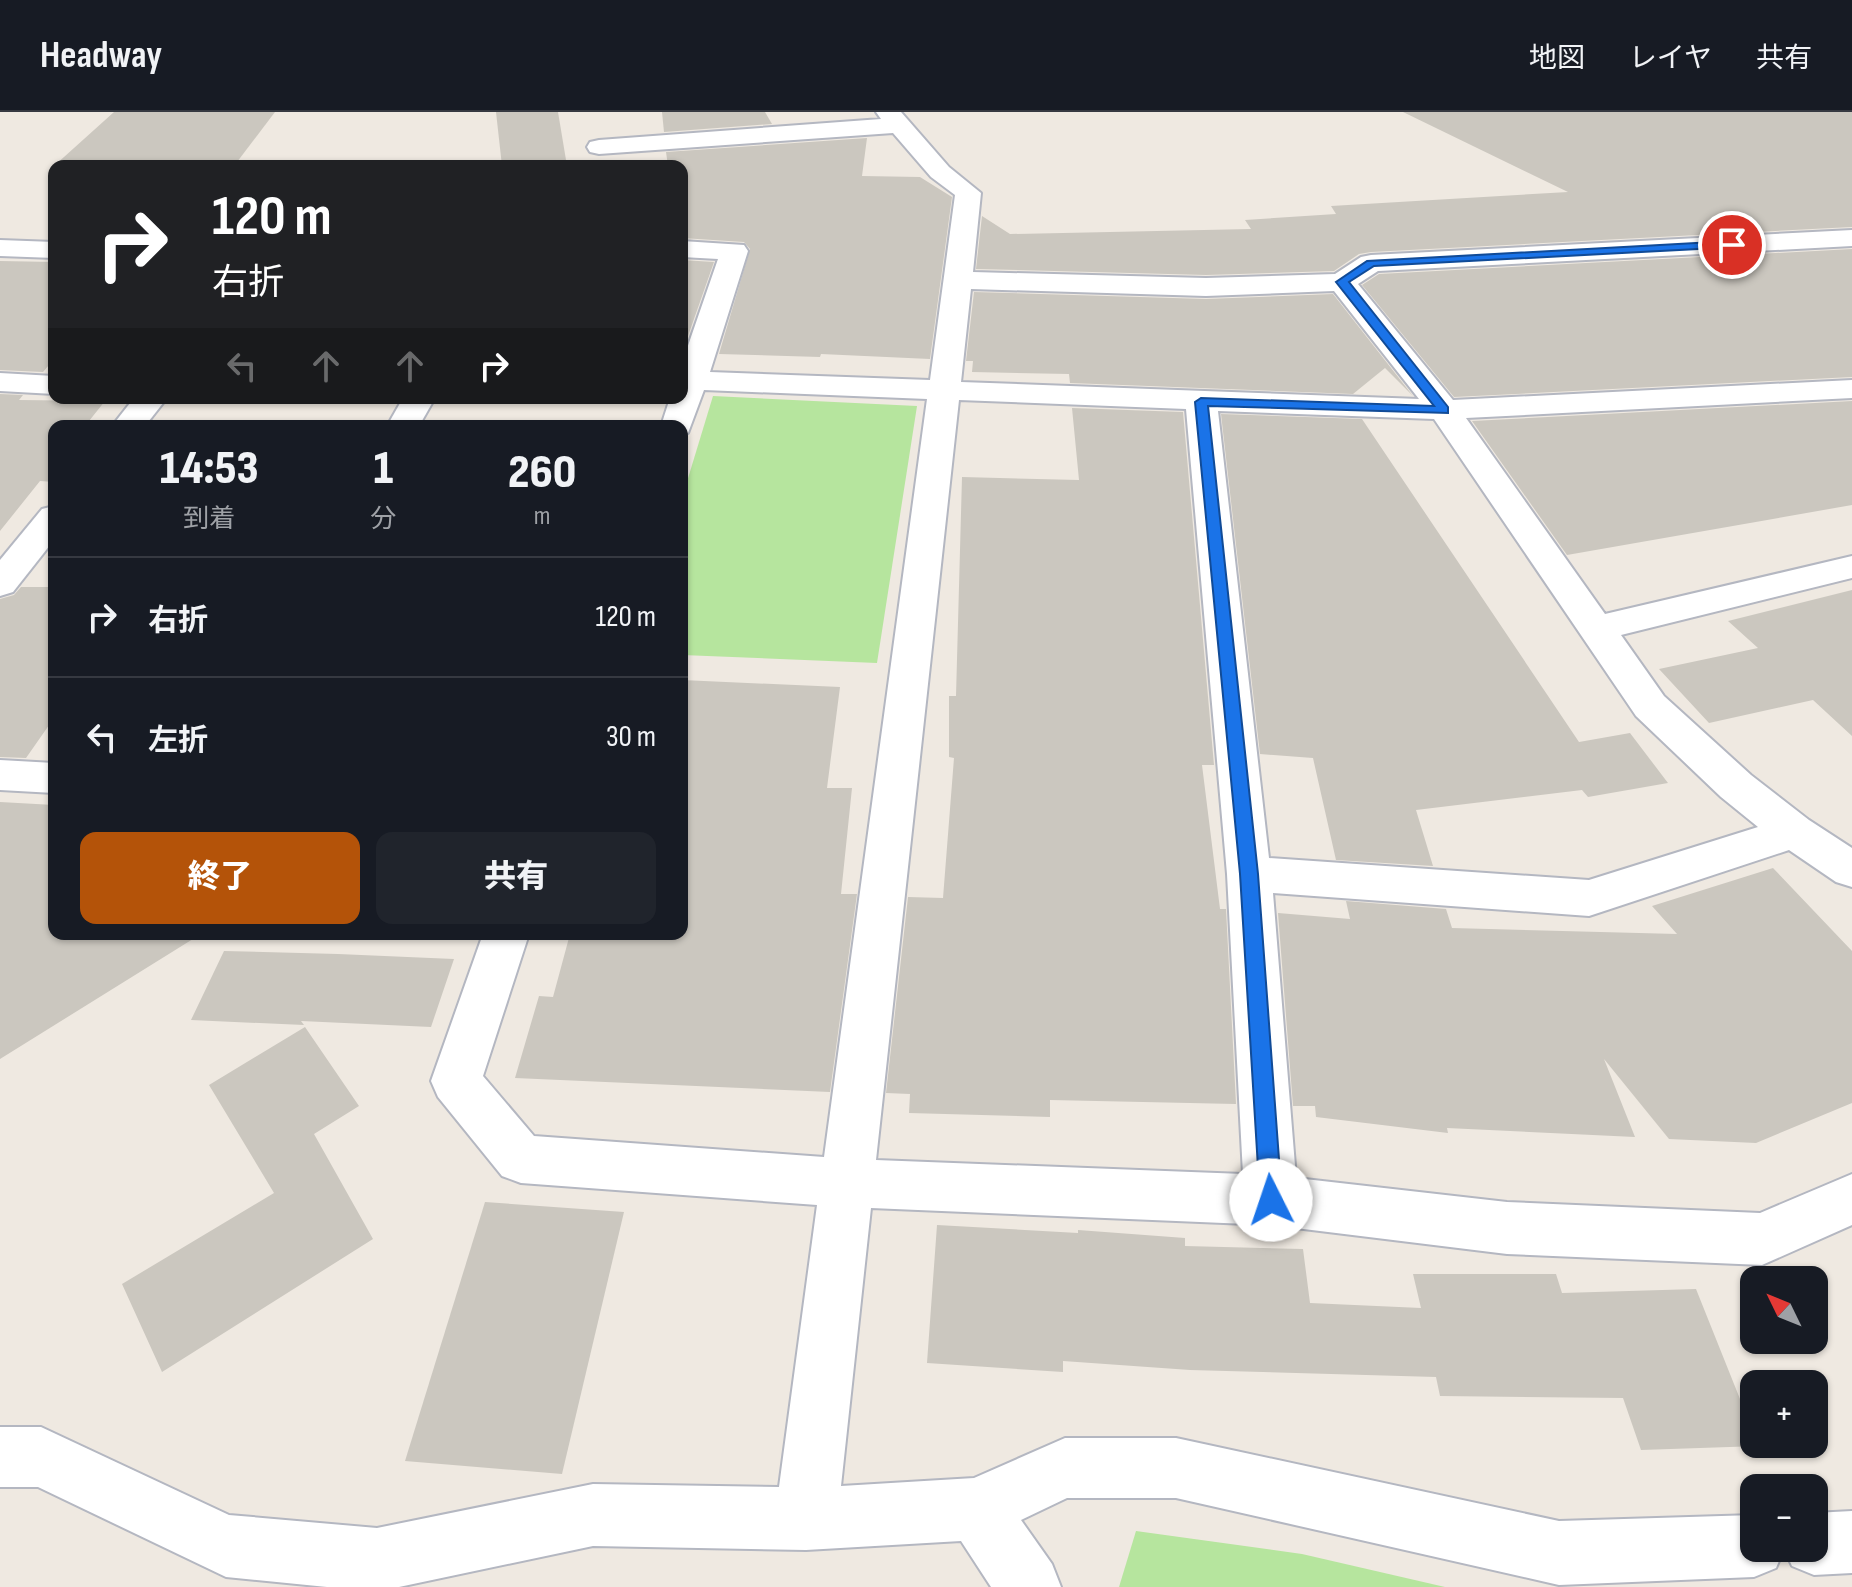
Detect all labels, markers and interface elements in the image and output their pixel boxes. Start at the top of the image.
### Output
text: Headway [40,33,162,78]
text: 地図 [1529,42,1585,75]
text: レイヤ [1629,42,1712,75]
text: 共有 [1756,42,1812,75]
text: 120 m [212,184,332,251]
icon: right [80,192,184,296]
pin [1698,211,1766,279]
icon: arrive [1710,223,1754,267]
text: 右折 [212,262,284,305]
icon: left [220,344,264,388]
icon: ahead [304,344,348,388]
icon: ahead [388,344,432,388]
icon: right [472,344,516,388]
text: 14:53 [160,440,259,497]
text: 1 [373,440,393,497]
text: 260 [508,444,576,501]
text: m [534,501,551,532]
text: 到着 [183,504,235,535]
text: 分 [370,504,396,535]
icon: right [80,595,124,639]
text: 120 m [595,599,656,635]
text: 右折 [148,603,208,639]
icon: left [80,715,124,759]
text: 30 m [606,719,656,755]
text: 左折 [148,723,208,759]
button: 終了 [80,832,360,924]
button: 共有 [376,832,656,924]
position arrow [1229,1158,1313,1242]
north arrow [1740,1266,1828,1354]
map controls [1740,1266,1828,1562]
button: + [1740,1370,1828,1458]
button: − [1740,1474,1828,1562]

